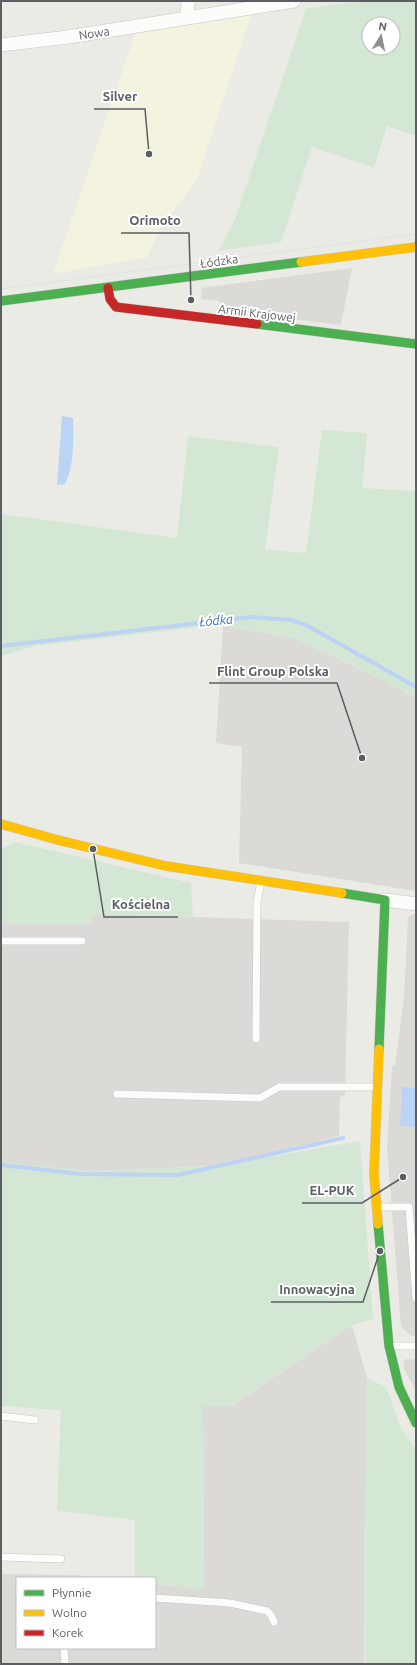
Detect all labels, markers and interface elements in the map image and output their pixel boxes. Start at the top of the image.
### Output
north arrow [361,16,401,56]
text: N [378,20,388,33]
street label: Nowa [78,24,110,42]
callout: Silver [94,84,145,109]
text: Silver [103,89,138,103]
callout: Orimoto [121,208,189,233]
text: Orimoto [129,213,181,227]
street label: Łódzka [199,252,239,270]
street label: Armii Krajowej [217,302,297,324]
water label: Łódka [198,612,234,628]
callout: Flint Group Polska [209,658,337,683]
text: Flint Group Polska [217,664,329,678]
callout: Kościelna [104,892,178,917]
text: Kościelna [112,897,170,911]
callout: EL-PUK [302,1178,362,1203]
text: EL-PUK [310,1183,355,1197]
callout: Innowacyjna [271,1277,363,1302]
text: Innowacyjna [279,1282,355,1296]
legend [16,1577,156,1649]
text: Płynnie [52,1586,91,1599]
text: Wolno [52,1606,87,1619]
text: Korek [52,1626,83,1639]

